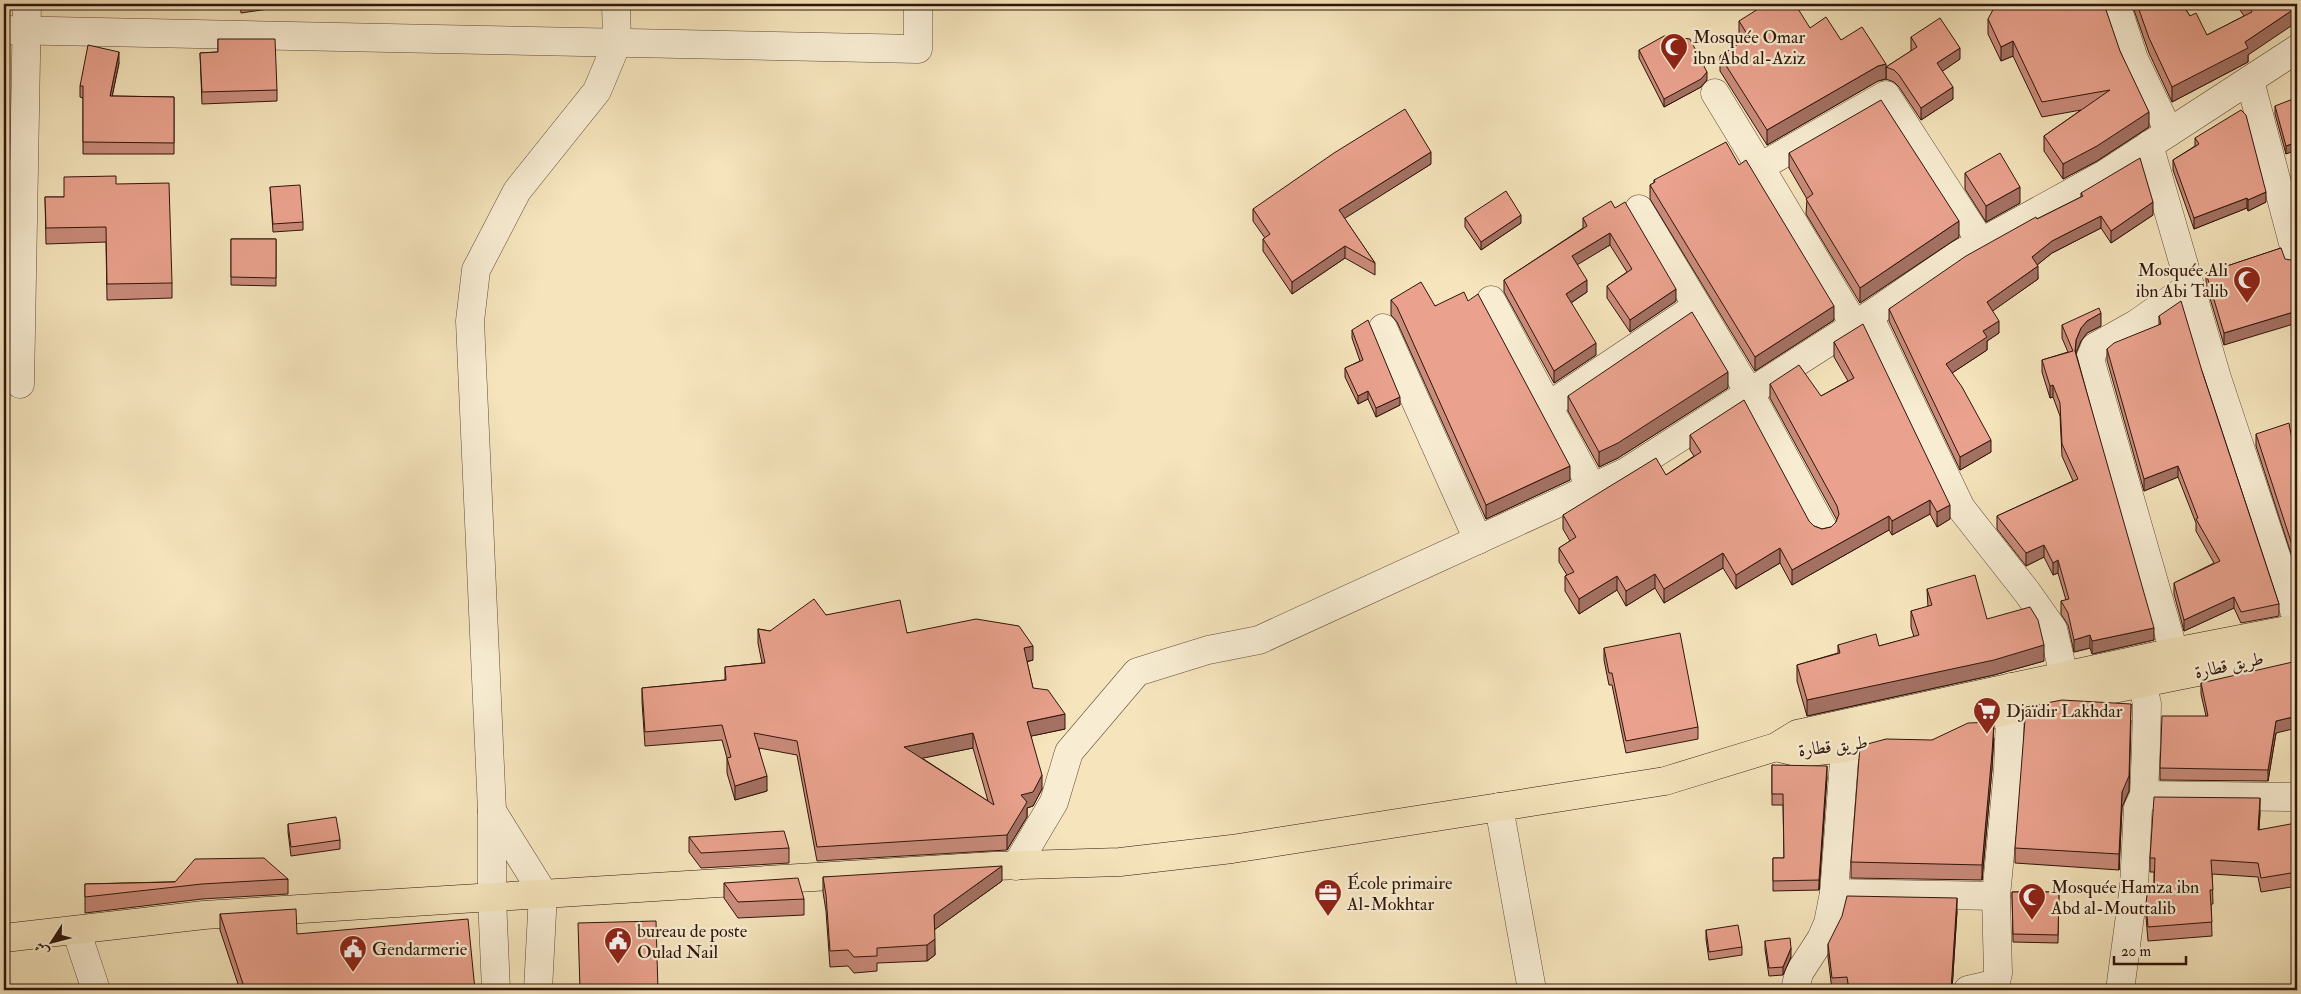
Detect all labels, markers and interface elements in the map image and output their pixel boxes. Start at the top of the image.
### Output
place label: Mosquée Omar ibn Abd al-Aziz [1693,26,1806,70]
mosque icon: Mosquée Omar ibn Abd al-Aziz [1659,32,1689,71]
place label: Mosquée Ali ibn Abi Talib [2136,259,2228,303]
mosque icon: Mosquée Ali ibn Abi Talib [2232,265,2262,304]
street label: طريق قطارة [2193,647,2266,684]
supermarket icon: Djaïdir Lakhdar [1972,696,2002,735]
place label: Djaïdir Lakhdar [2006,700,2123,723]
street label: طريق قطارة [1797,731,1869,762]
place label: École primaire Al-Mokhtar [1346,872,1453,916]
place label: Mosquée Hamza ibn Abd al-Mouttalib [2050,876,2199,920]
office icon: École primaire Al-Mokhtar [1313,878,1343,917]
mosque icon: Mosquée Hamza ibn Abd al-Mouttalib [2017,882,2047,921]
north arrow [28,916,78,966]
place label: bureau de poste Oulad Nail [637,920,748,964]
public building icon: bureau de poste Oulad Nail [603,926,633,965]
public building icon: Gendarmerie [338,934,368,973]
scale bar [2114,934,2186,966]
place label: Gendarmerie [372,938,468,961]
text: ش [31,939,53,960]
text: 20 m [2121,942,2151,961]

